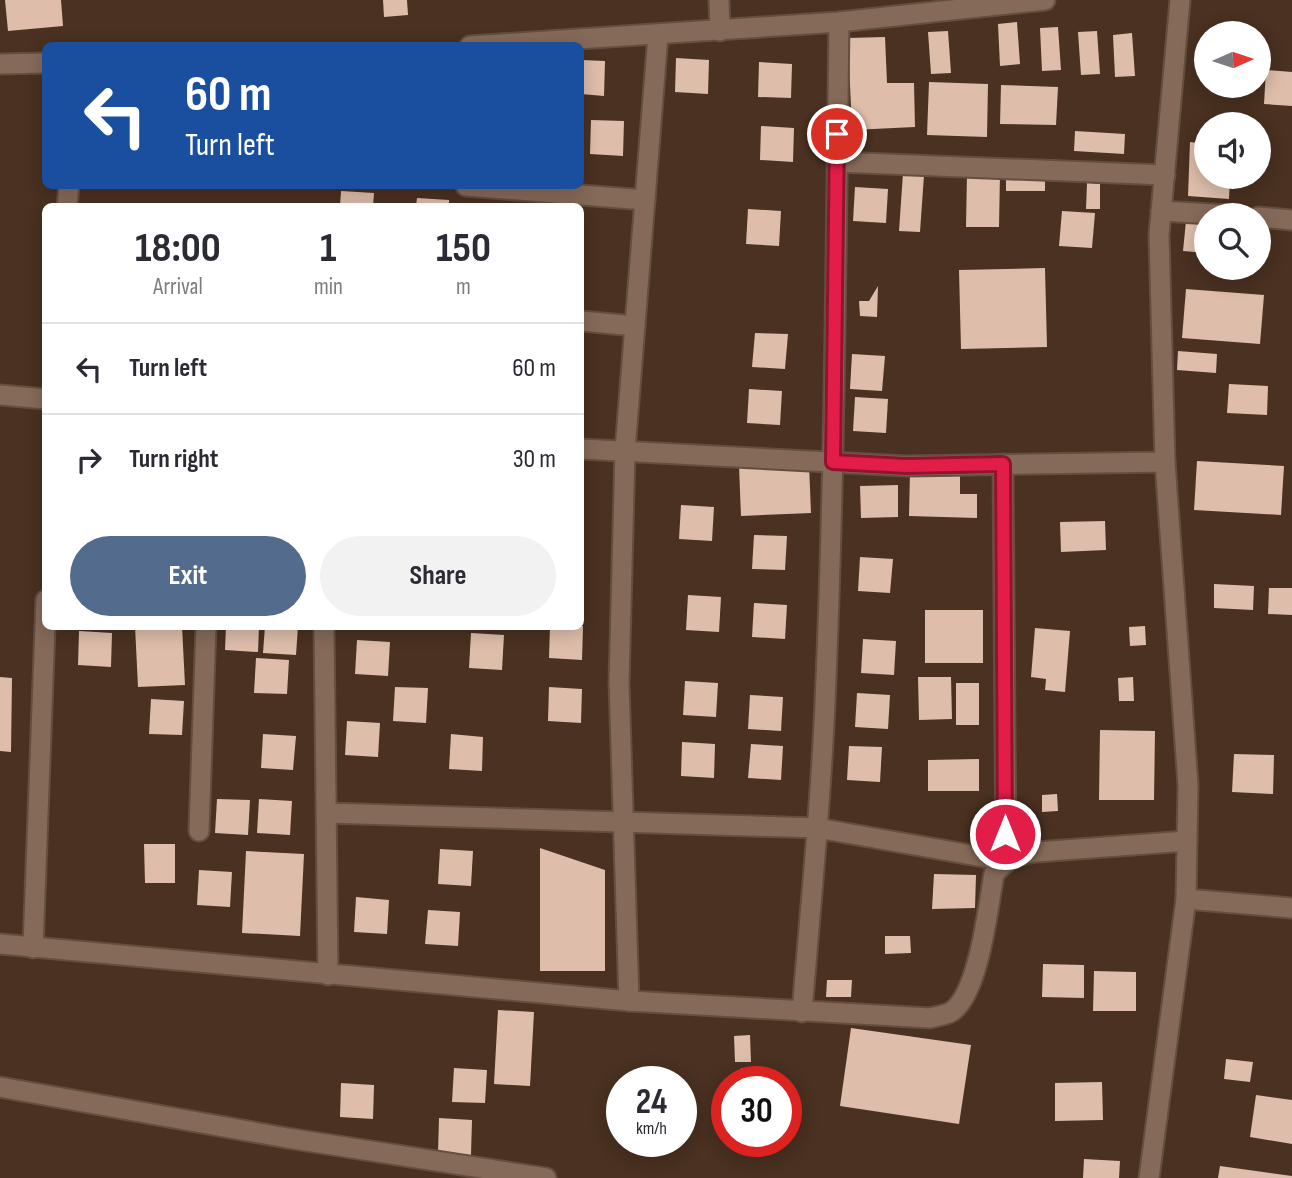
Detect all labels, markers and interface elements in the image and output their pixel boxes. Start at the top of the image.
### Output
north arrow [1194,21,1270,98]
map controls [1194,21,1271,280]
text: 60 m [185,66,272,125]
icon: left [70,70,161,161]
pin [807,104,867,164]
button: sound [1194,112,1271,189]
icon: arrive [818,115,856,153]
text: Turn left [185,126,275,165]
button: search [1194,203,1271,280]
text: 18:00 [135,223,221,274]
text: 1 [320,223,337,274]
text: 150 [436,223,491,274]
text: Arrival [153,273,203,301]
text: min [314,273,343,301]
text: m [456,273,471,301]
icon: left [70,350,108,388]
text: Turn left [129,353,207,384]
text: 60 m [512,353,556,384]
icon: right [70,441,108,479]
text: Turn right [129,444,218,475]
text: 30 m [513,444,556,475]
button: Exit [70,536,306,616]
button: Share [320,536,556,616]
position arrow [968,797,1042,871]
speed limit sign: 30 [711,1066,802,1157]
text: 24 [636,1081,667,1124]
text: km/h [636,1118,667,1139]

